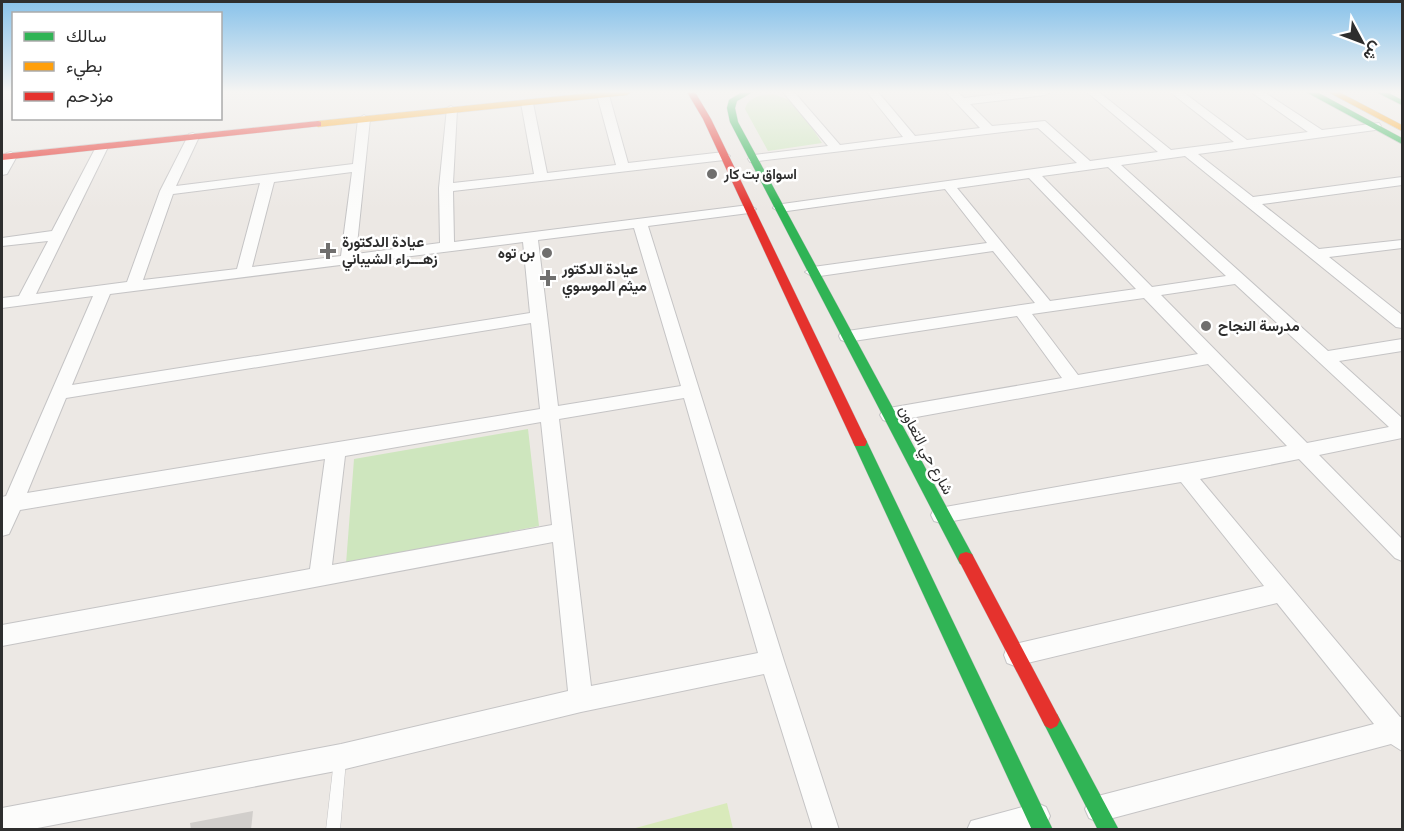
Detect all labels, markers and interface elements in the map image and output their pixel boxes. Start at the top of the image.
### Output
legend [12,12,222,120]
north arrow [1332,12,1392,72]
text: سالك [66,24,106,49]
text: ش [1358,37,1387,66]
text: بطيء [66,54,102,81]
text: مزدحم [66,84,113,109]
place label: اسواق بت كار [723,165,797,185]
marker: اسواق بت كار [705,167,719,181]
place label: عيادة الدكتورة زهـــراء الشيباني [342,232,438,272]
marker: عيادة الدكتورة زهـــراء الشيباني [319,242,337,260]
place label: بن توه [498,243,535,264]
marker: بن توه [540,246,554,260]
place label: عيادة الدكتور ميثم الموسوي [561,259,647,299]
marker: عيادة الدكتور ميثم الموسوي [539,269,557,287]
place label: مدرسة النجاح [1218,316,1300,337]
marker: مدرسة النجاح [1199,319,1213,333]
street label: شارع حي التعاون [891,402,958,500]

